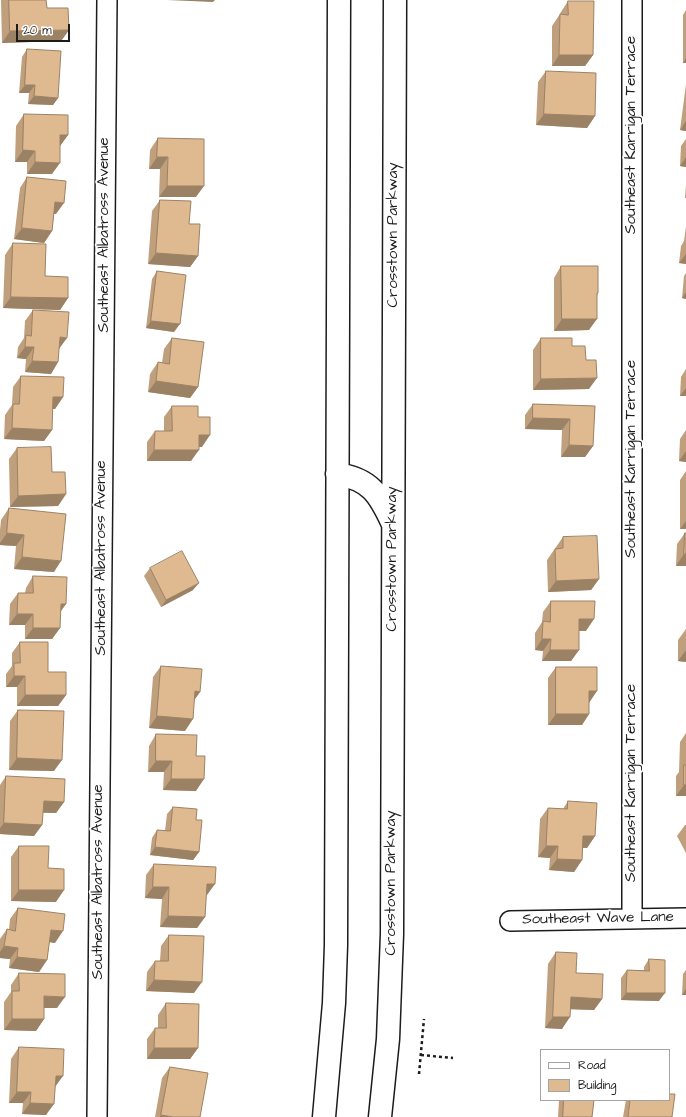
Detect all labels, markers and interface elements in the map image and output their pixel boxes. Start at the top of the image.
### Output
scale bar [18,16,72,42]
text: 20 m [23,22,52,39]
street label: Southeast Karrigan Terrace [623,36,641,234]
street label: Southeast Albatross Avenue [96,137,114,333]
street label: Crosstown Parkway [385,162,403,308]
street label: Southeast Karrigan Terrace [623,360,641,558]
street label: Southeast Albatross Avenue [93,460,111,656]
street label: Crosstown Parkway [384,486,402,632]
street label: Southeast Karrigan Terrace [623,684,641,882]
street label: Southeast Albatross Avenue [90,784,108,980]
street label: Crosstown Parkway [383,810,401,956]
street label: Southeast Wave Lane [522,909,674,929]
legend [540,1049,670,1101]
text: Road [578,1057,606,1074]
text: Building [578,1077,616,1094]

